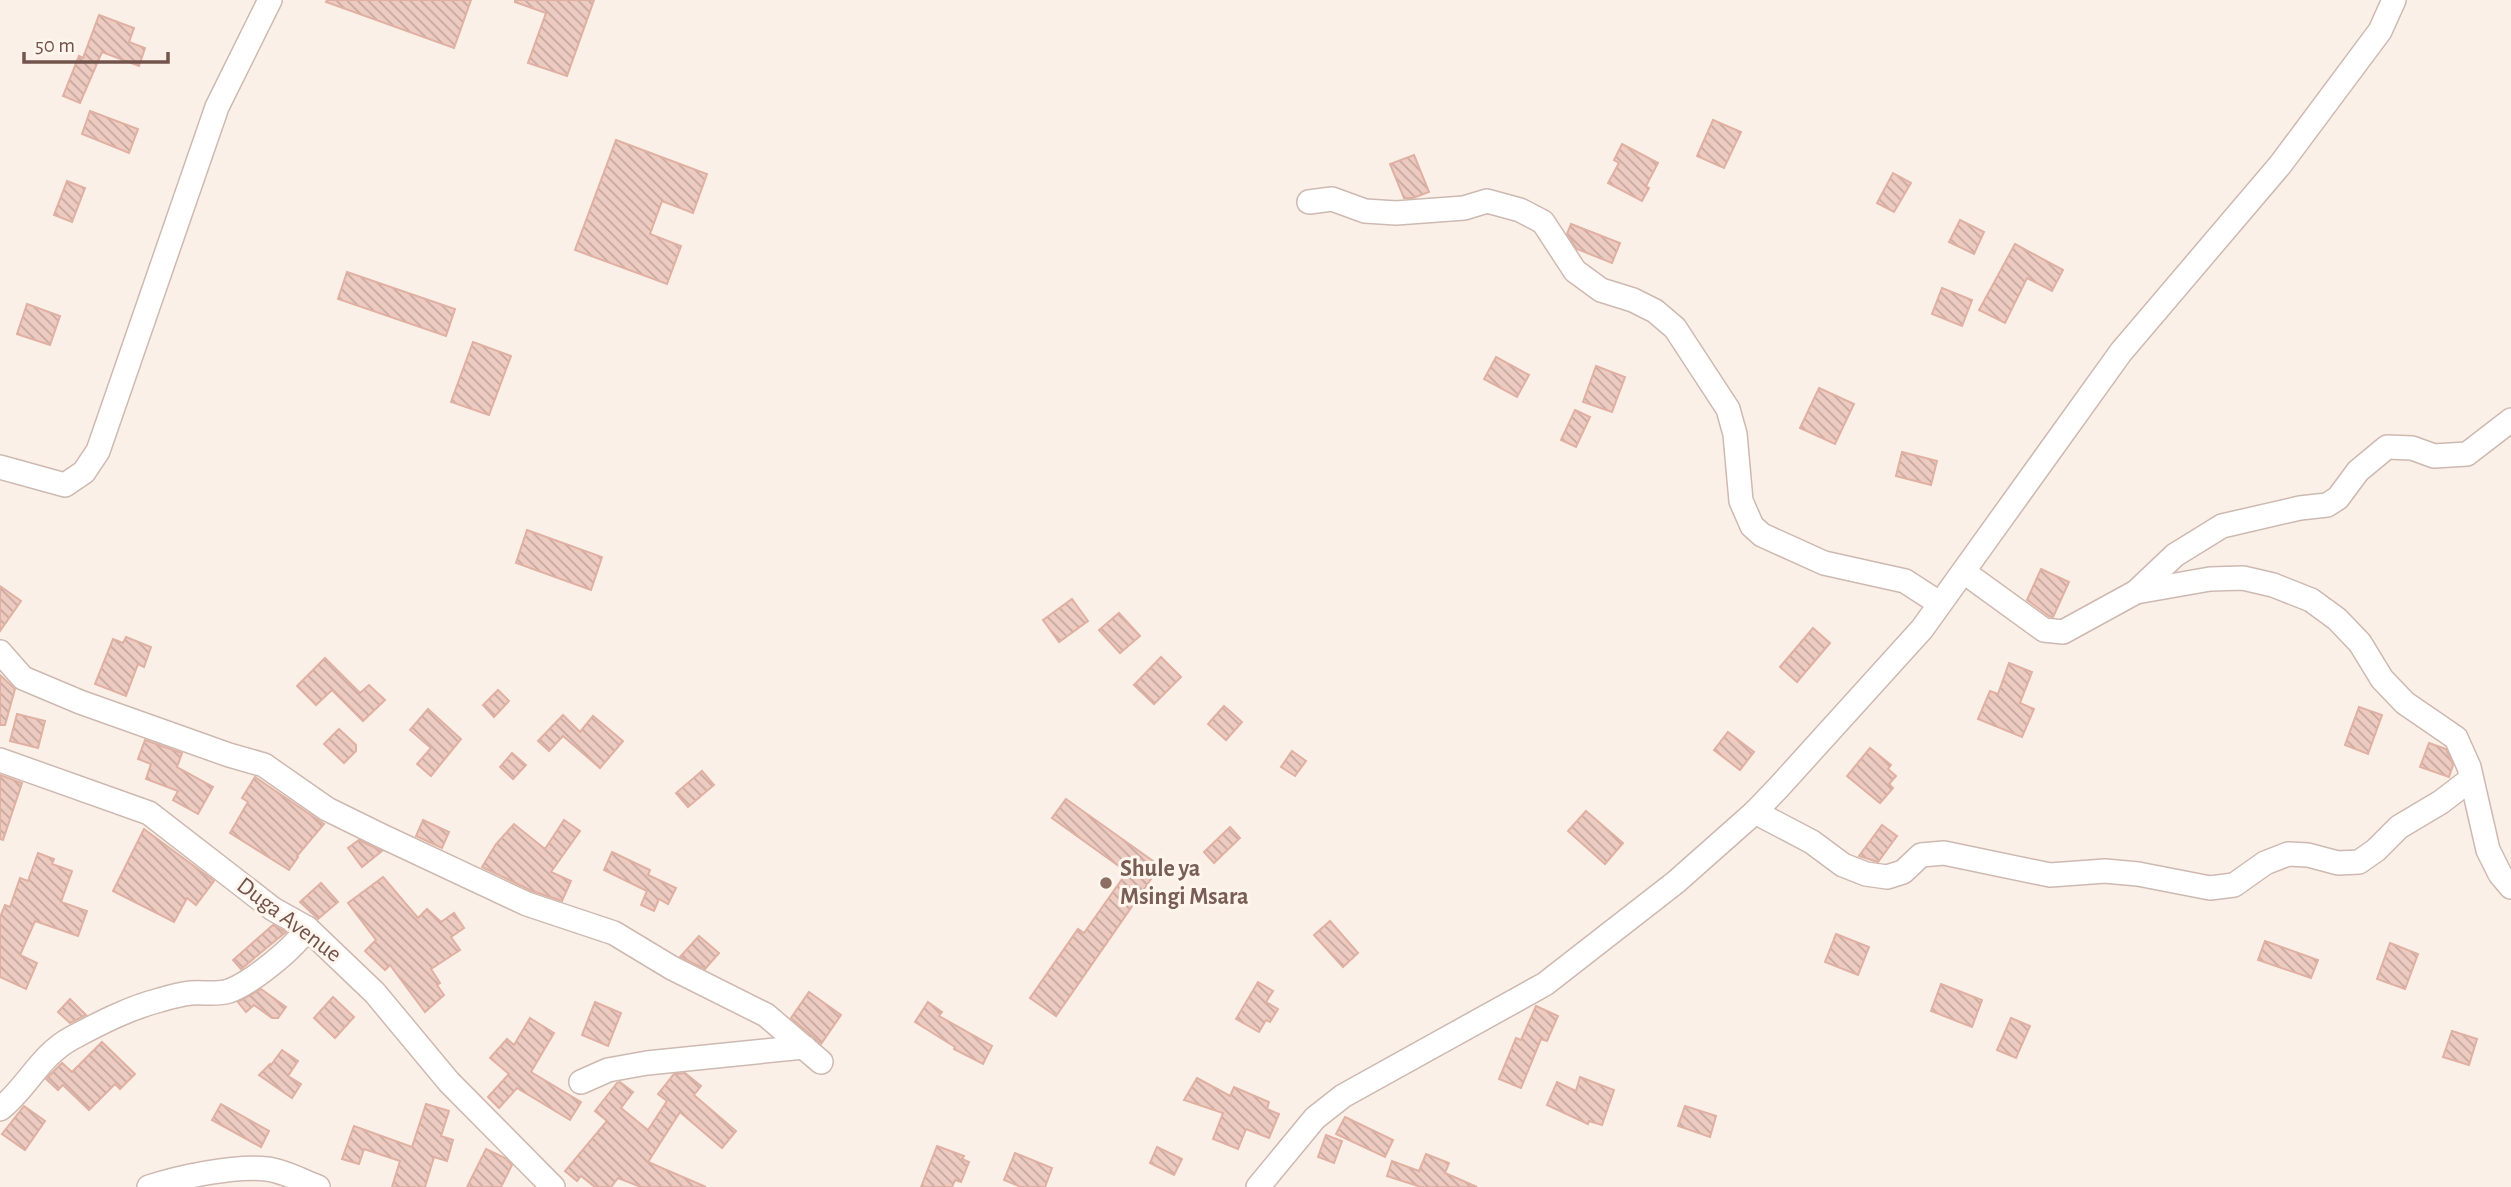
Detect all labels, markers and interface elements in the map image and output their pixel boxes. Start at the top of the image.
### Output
scale bar [24,21,168,65]
text: 50 m [35,35,75,56]
place label: Shule ya Msingi Msara [1120,857,1249,909]
street label: Duga Avenue [232,873,346,967]
marker: Shule ya Msingi Msara [1098,875,1114,891]

